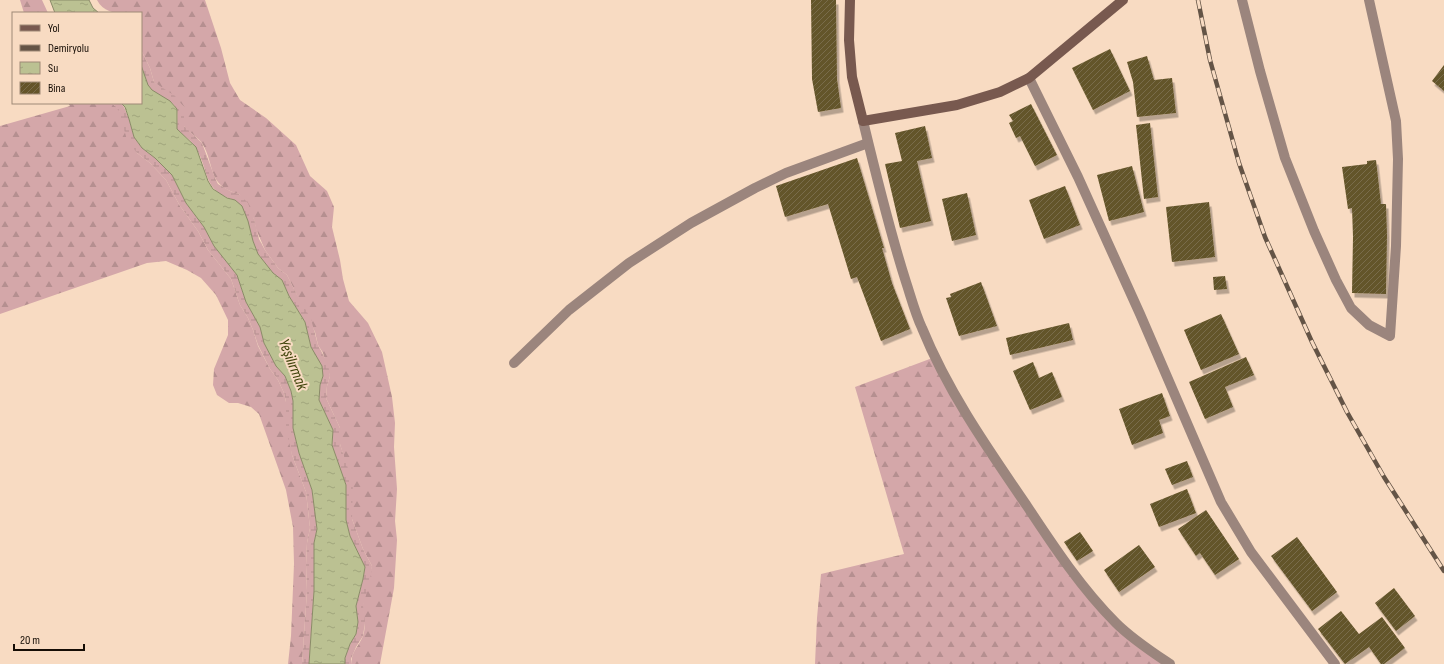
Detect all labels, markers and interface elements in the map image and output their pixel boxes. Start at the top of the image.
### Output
legend [12,12,142,104]
text: Yol [48,21,60,36]
text: Demiryolu [48,41,89,56]
text: Su [48,61,58,76]
text: Bina [48,81,66,96]
water label: Yeşilırmak [274,336,312,394]
scale bar [14,626,84,652]
text: 20 m [20,633,40,648]

